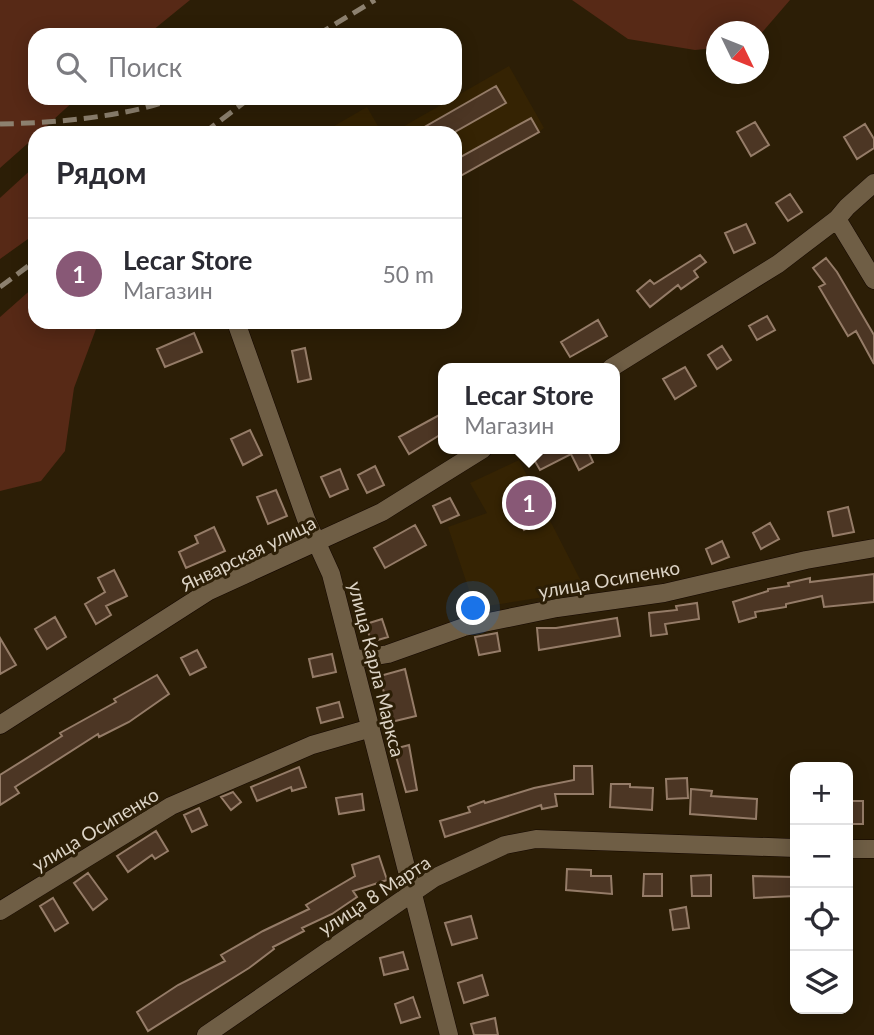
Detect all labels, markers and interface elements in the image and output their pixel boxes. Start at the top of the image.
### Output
north arrow [706,21,769,84]
search box [28,28,462,105]
icon: search [52,48,90,86]
text: Поиск [108,51,182,83]
text: Рядом [56,154,146,190]
text: Lecar Store [123,244,252,276]
text: 1 [72,260,86,288]
text: 50 m [383,260,434,288]
text: Магазин [123,276,213,304]
popup [438,363,620,454]
text: Lecar Store [464,379,594,411]
text: Магазин [464,411,554,439]
pin: 1 [506,477,552,529]
street label: Январская улица [176,510,319,596]
street label: улица Осипенко [536,555,682,603]
street label: улица Карла Маркса [344,579,410,759]
your location [456,591,490,625]
map controls [790,762,853,1014]
button: + [790,762,853,825]
street label: улица Осипенко [28,782,162,876]
button: − [790,825,853,888]
street label: улица 8 Марта [314,850,434,940]
button: locate [790,888,853,951]
button: layers [790,951,853,1014]

